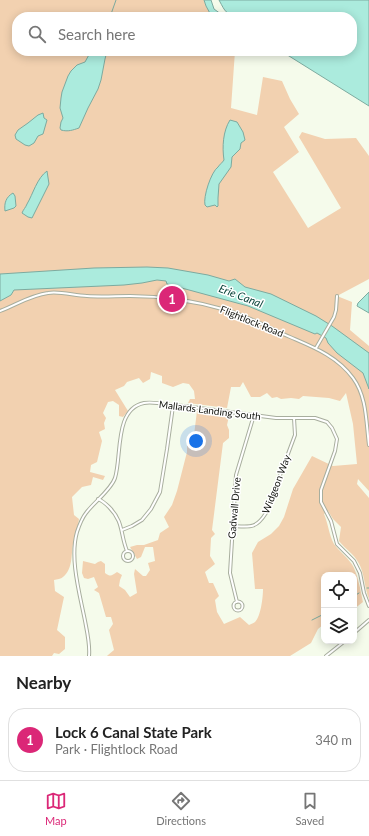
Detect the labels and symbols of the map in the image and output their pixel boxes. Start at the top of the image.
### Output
water label: Erie Canal [217,281,266,310]
pin: 1 [159,284,185,314]
street label: Flightlock Road [219,303,285,339]
street label: Mallards Landing South [158,398,262,422]
your location [186,431,206,451]
street label: Widgeon Way [259,452,293,515]
street label: Gadwall Drive [225,477,243,539]

